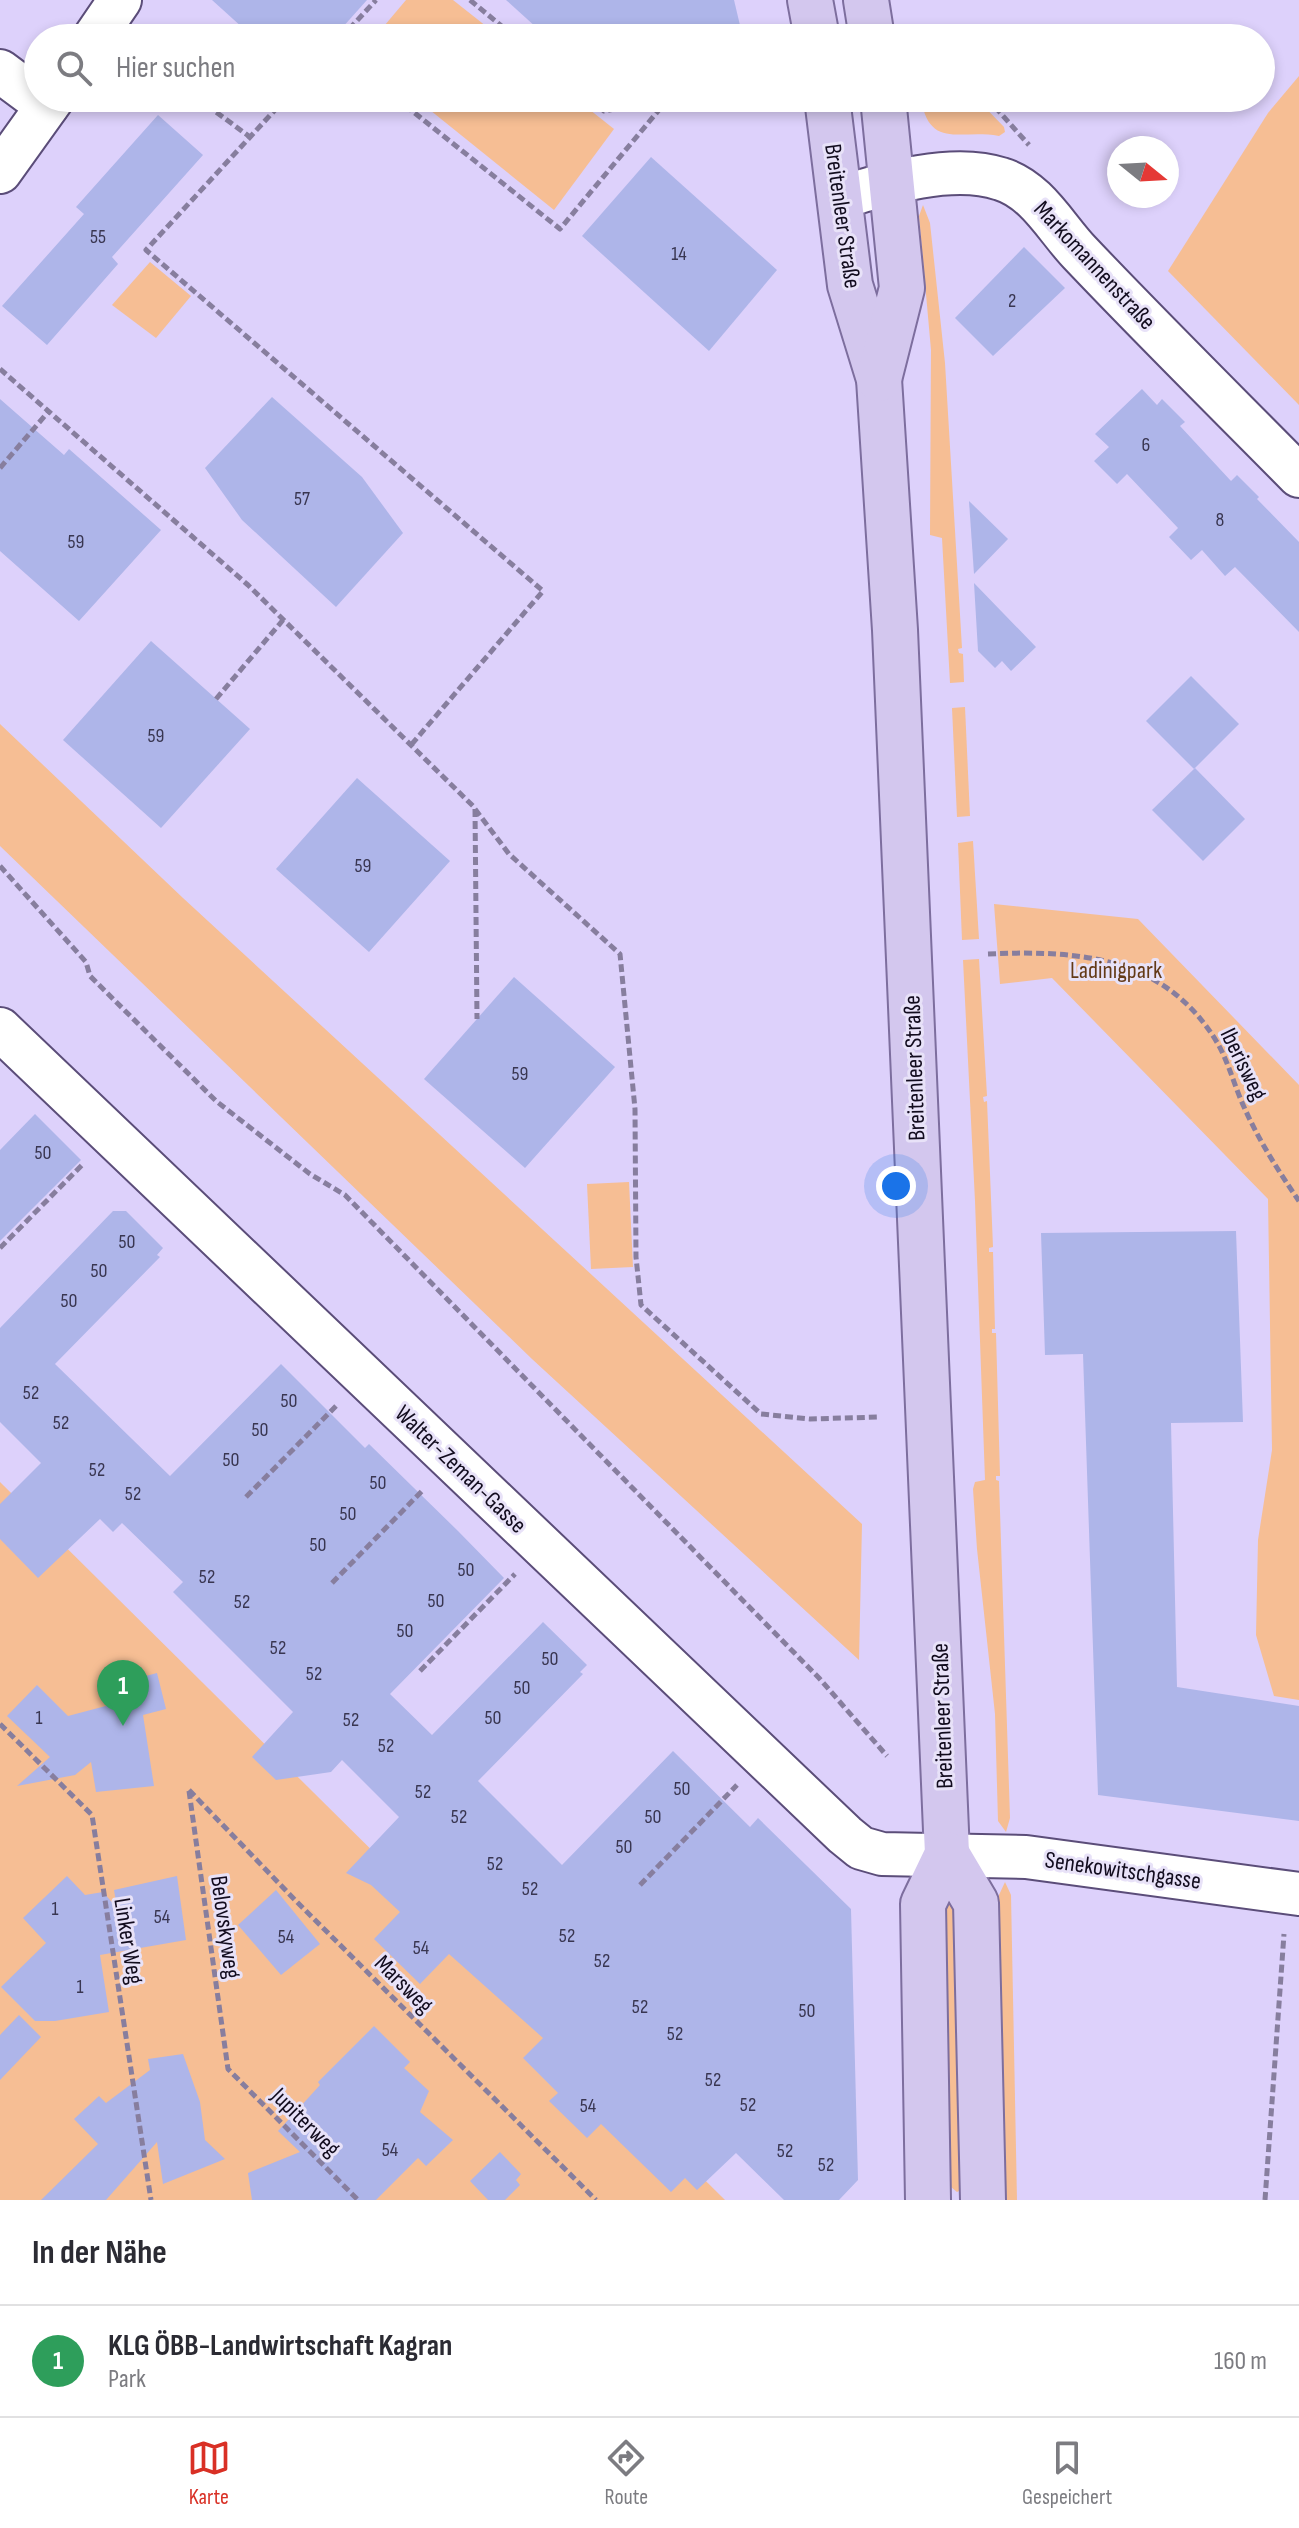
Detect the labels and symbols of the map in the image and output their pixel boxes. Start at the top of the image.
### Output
north arrow [1107,136,1179,208]
street label: Breitenleer Straße [818,142,867,290]
street label: Markomannenstraße [1028,195,1162,336]
house number: 55 [90,225,106,249]
house number: 14 [671,242,687,266]
house number: 2 [1008,289,1016,313]
house number: 6 [1142,433,1150,457]
house number: 57 [294,487,310,511]
house number: 8 [1216,508,1224,532]
house number: 59 [68,530,84,554]
house number: 59 [148,724,164,748]
house number: 59 [355,854,371,878]
park label: Ladinigpark [1070,956,1162,985]
street label: Breitenleer Straße [897,995,932,1141]
street label: Iberisweg [1214,1023,1273,1105]
house number: 59 [512,1062,528,1086]
house number: 50 [35,1141,51,1165]
your location [876,1166,916,1206]
house number: 50 [119,1230,135,1254]
house number: 50 [91,1259,107,1283]
house number: 50 [61,1289,77,1313]
house number: 52 [23,1381,39,1405]
house number: 50 [281,1389,297,1413]
street label: Walter-Zeman-Gasse [389,1399,533,1539]
house number: 52 [53,1411,69,1435]
house number: 50 [252,1418,268,1442]
house number: 50 [223,1448,239,1472]
house number: 52 [89,1458,105,1482]
house number: 50 [370,1471,386,1495]
house number: 52 [125,1482,141,1506]
house number: 50 [340,1502,356,1526]
house number: 50 [310,1533,326,1557]
house number: 50 [458,1558,474,1582]
house number: 52 [199,1565,215,1589]
house number: 50 [428,1589,444,1613]
house number: 52 [234,1590,250,1614]
house number: 50 [397,1619,413,1643]
house number: 52 [270,1636,286,1660]
street label: Breitenleer Straße [925,1643,960,1789]
house number: 50 [542,1647,558,1671]
pin: 1 [97,1660,149,1726]
house number: 52 [306,1662,322,1686]
house number: 50 [514,1676,530,1700]
house number: 1 [36,1706,43,1730]
house number: 50 [485,1706,501,1730]
house number: 52 [343,1708,359,1732]
house number: 52 [378,1734,394,1758]
house number: 50 [674,1777,690,1801]
house number: 52 [415,1780,431,1804]
house number: 52 [451,1805,467,1829]
house number: 50 [645,1805,661,1829]
house number: 50 [616,1835,632,1859]
street label: Senekowitschgasse [1043,1845,1203,1896]
house number: 52 [487,1852,503,1876]
street label: Belovskyweg [204,1874,247,1980]
house number: 52 [522,1877,538,1901]
street label: Linker Weg [107,1896,150,1986]
house number: 1 [52,1897,59,1921]
house number: 54 [154,1905,170,1929]
house number: 52 [559,1924,575,1948]
house number: 54 [278,1925,294,1949]
house number: 54 [413,1936,429,1960]
street label: Marsweg [368,1949,439,2020]
house number: 52 [594,1949,610,1973]
house number: 1 [77,1975,84,1999]
house number: 52 [632,1995,648,2019]
house number: 50 [799,1999,815,2023]
house number: 52 [667,2022,683,2046]
house number: 52 [705,2068,721,2092]
street label: Jupiterweg [264,2081,346,2163]
house number: 52 [740,2093,756,2117]
house number: 54 [580,2094,596,2118]
house number: 54 [382,2138,398,2162]
house number: 52 [777,2139,793,2163]
house number: 52 [818,2153,834,2177]

